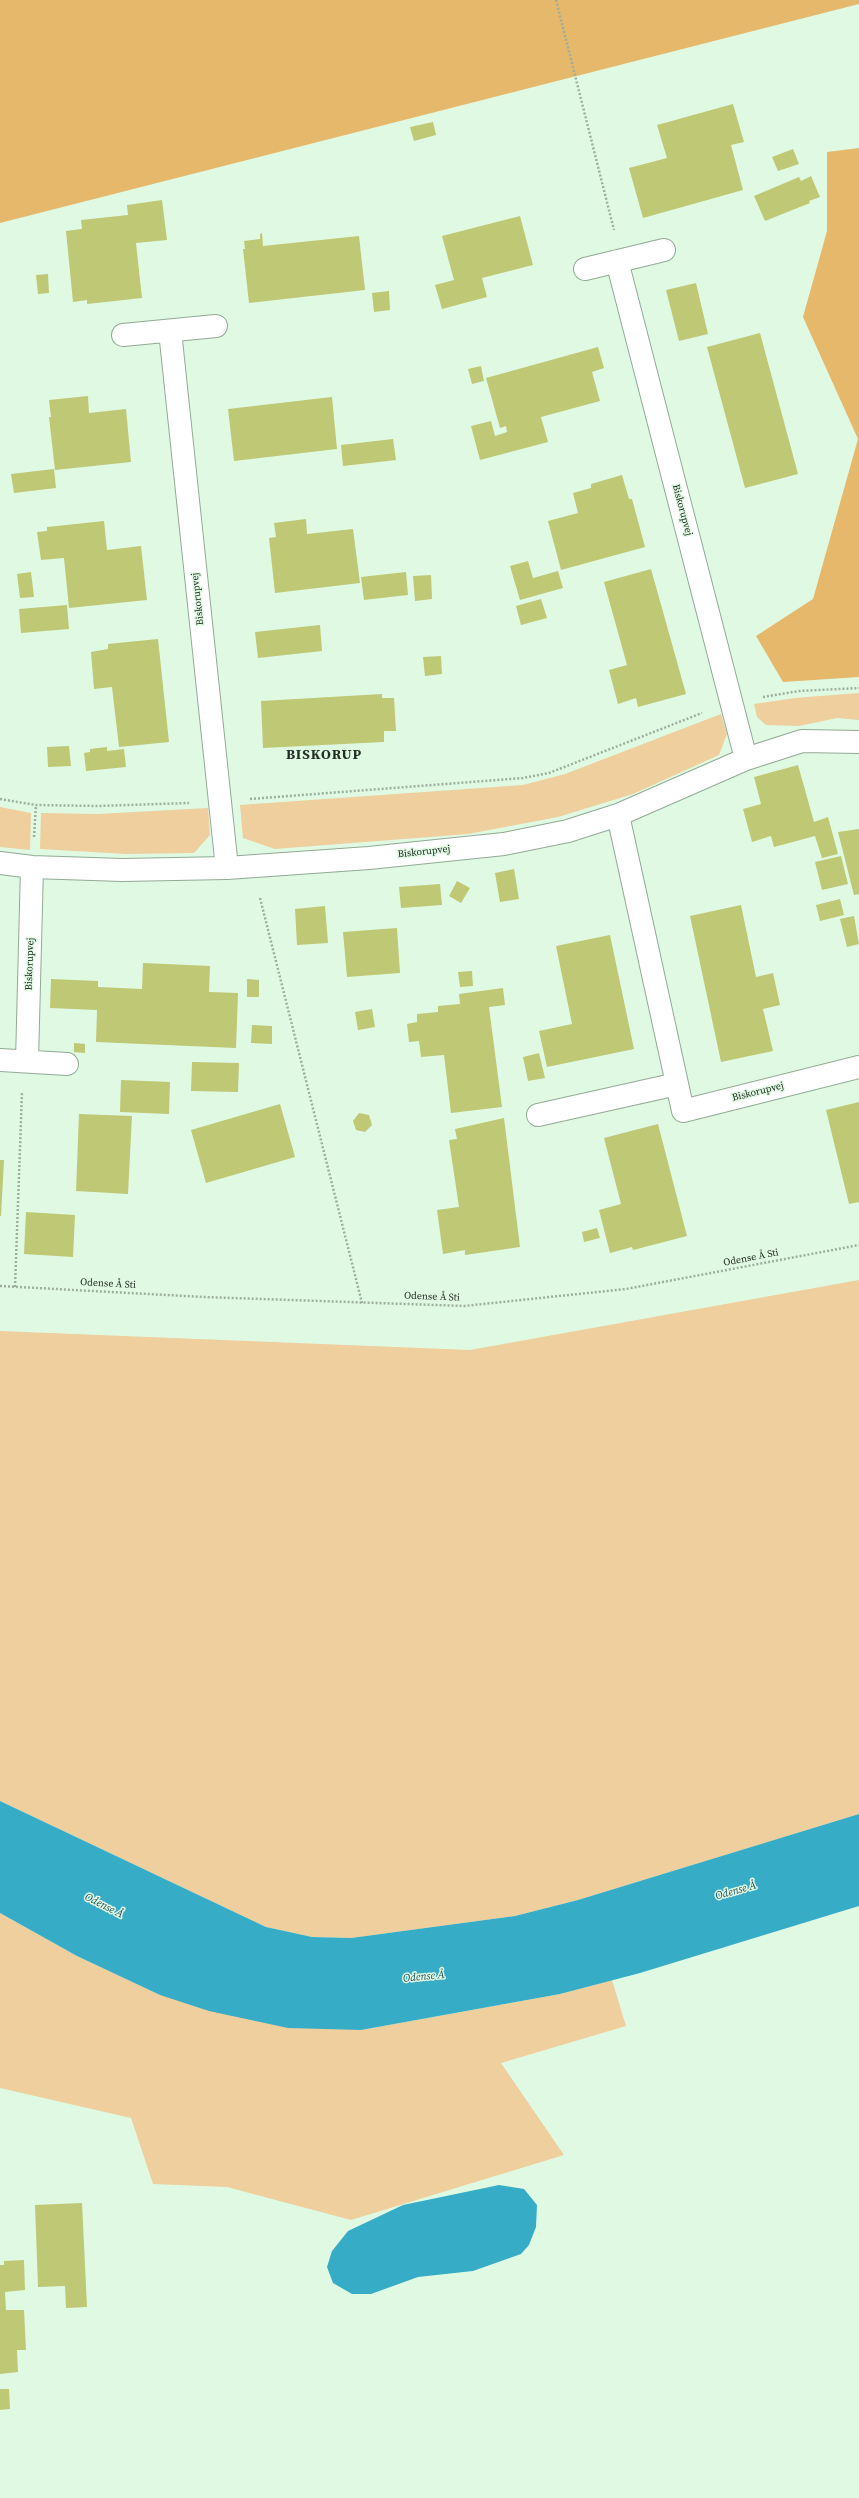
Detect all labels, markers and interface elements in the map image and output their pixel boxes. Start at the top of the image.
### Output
street label: Biskorupvej [669,483,695,537]
street label: Biskorupvej [189,572,207,626]
district label: BISKORUP [286,747,362,763]
street label: Biskorupvej [397,843,451,861]
street label: Biskorupvej [23,937,37,991]
street label: Biskorupvej [731,1080,785,1104]
street label: Odense Å Sti [722,1247,780,1269]
street label: Odense Å Sti [80,1277,136,1291]
street label: Odense Å Sti [404,1290,460,1304]
water label: Odense Å [714,1879,758,1903]
water label: Odense Å [82,1891,126,1921]
water label: Odense Å [402,1969,446,1985]

